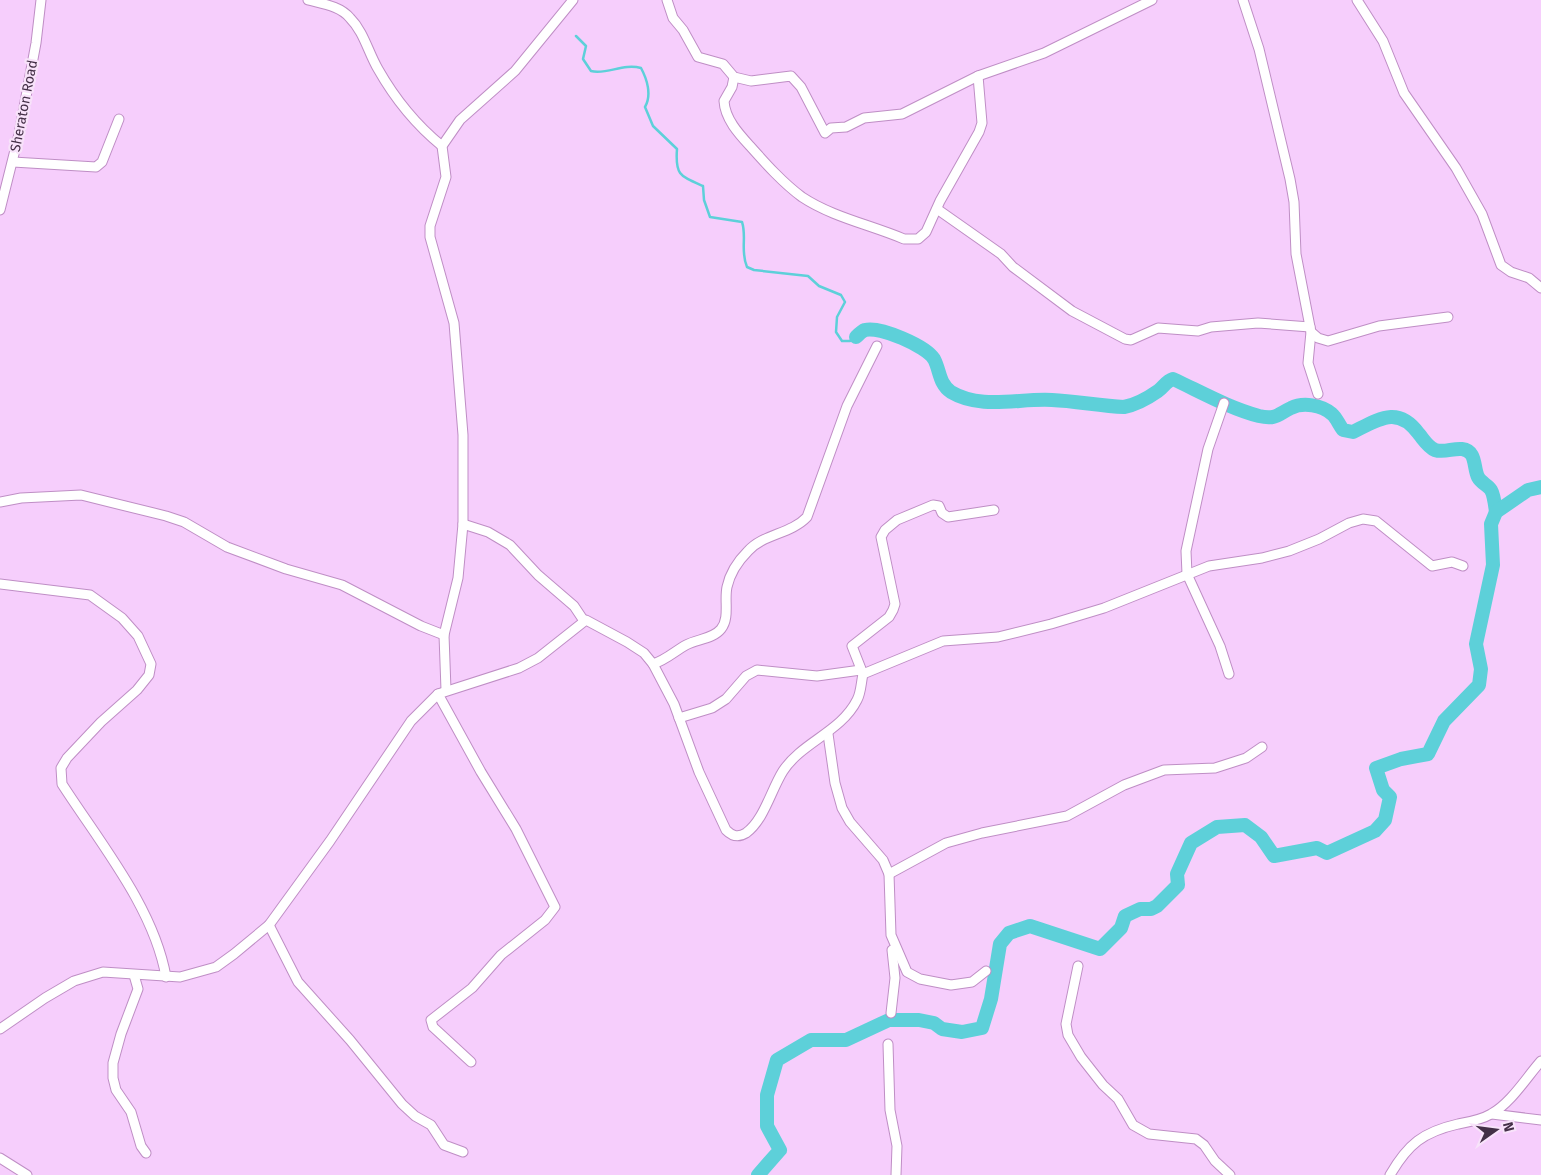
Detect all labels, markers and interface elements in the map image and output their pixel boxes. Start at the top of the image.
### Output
street label: Sheraton Road [7,59,41,153]
north arrow [1471,1105,1521,1155]
text: N [1499,1120,1518,1134]

